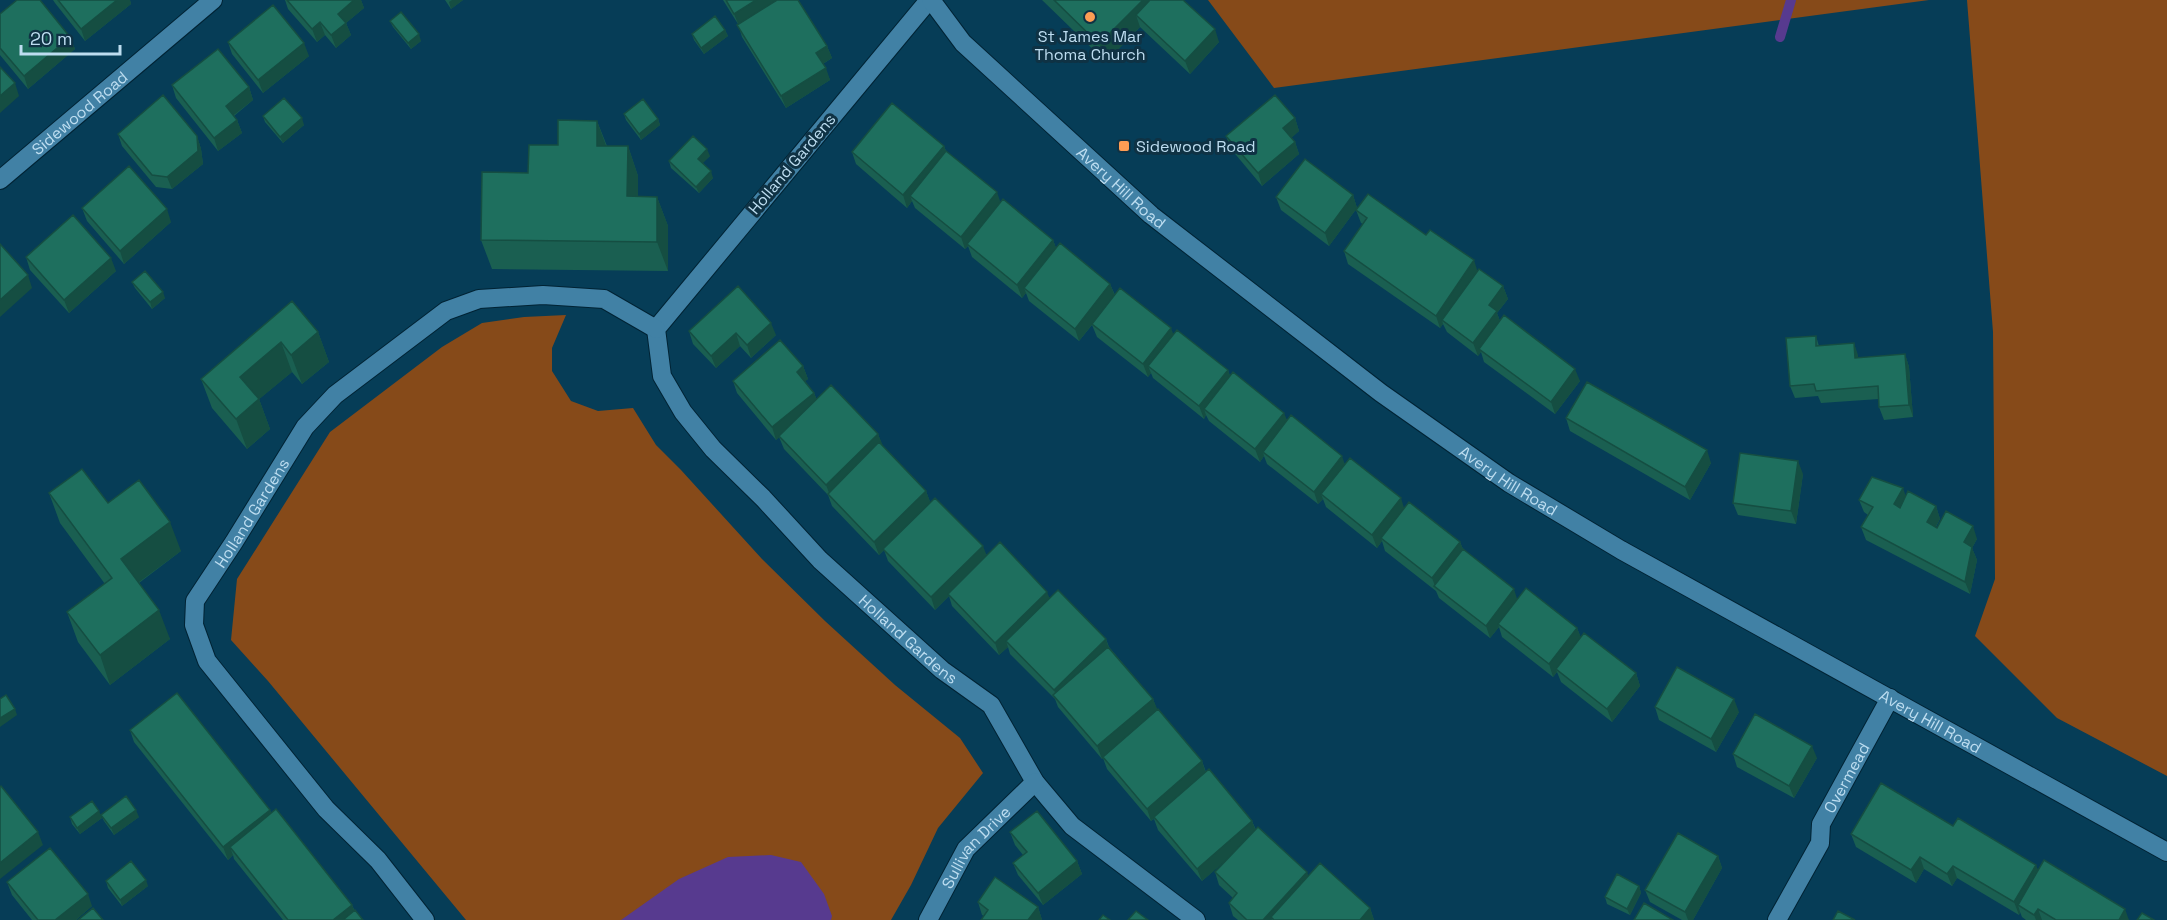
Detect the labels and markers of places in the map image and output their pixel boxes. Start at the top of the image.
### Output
marker: St James Mar Thoma Church [1083,10,1097,24]
place label: St James Mar Thoma Church [1034,26,1146,65]
place label: Sidewood Road [1136,136,1255,157]
marker: Sidewood Road [1117,139,1131,153]

